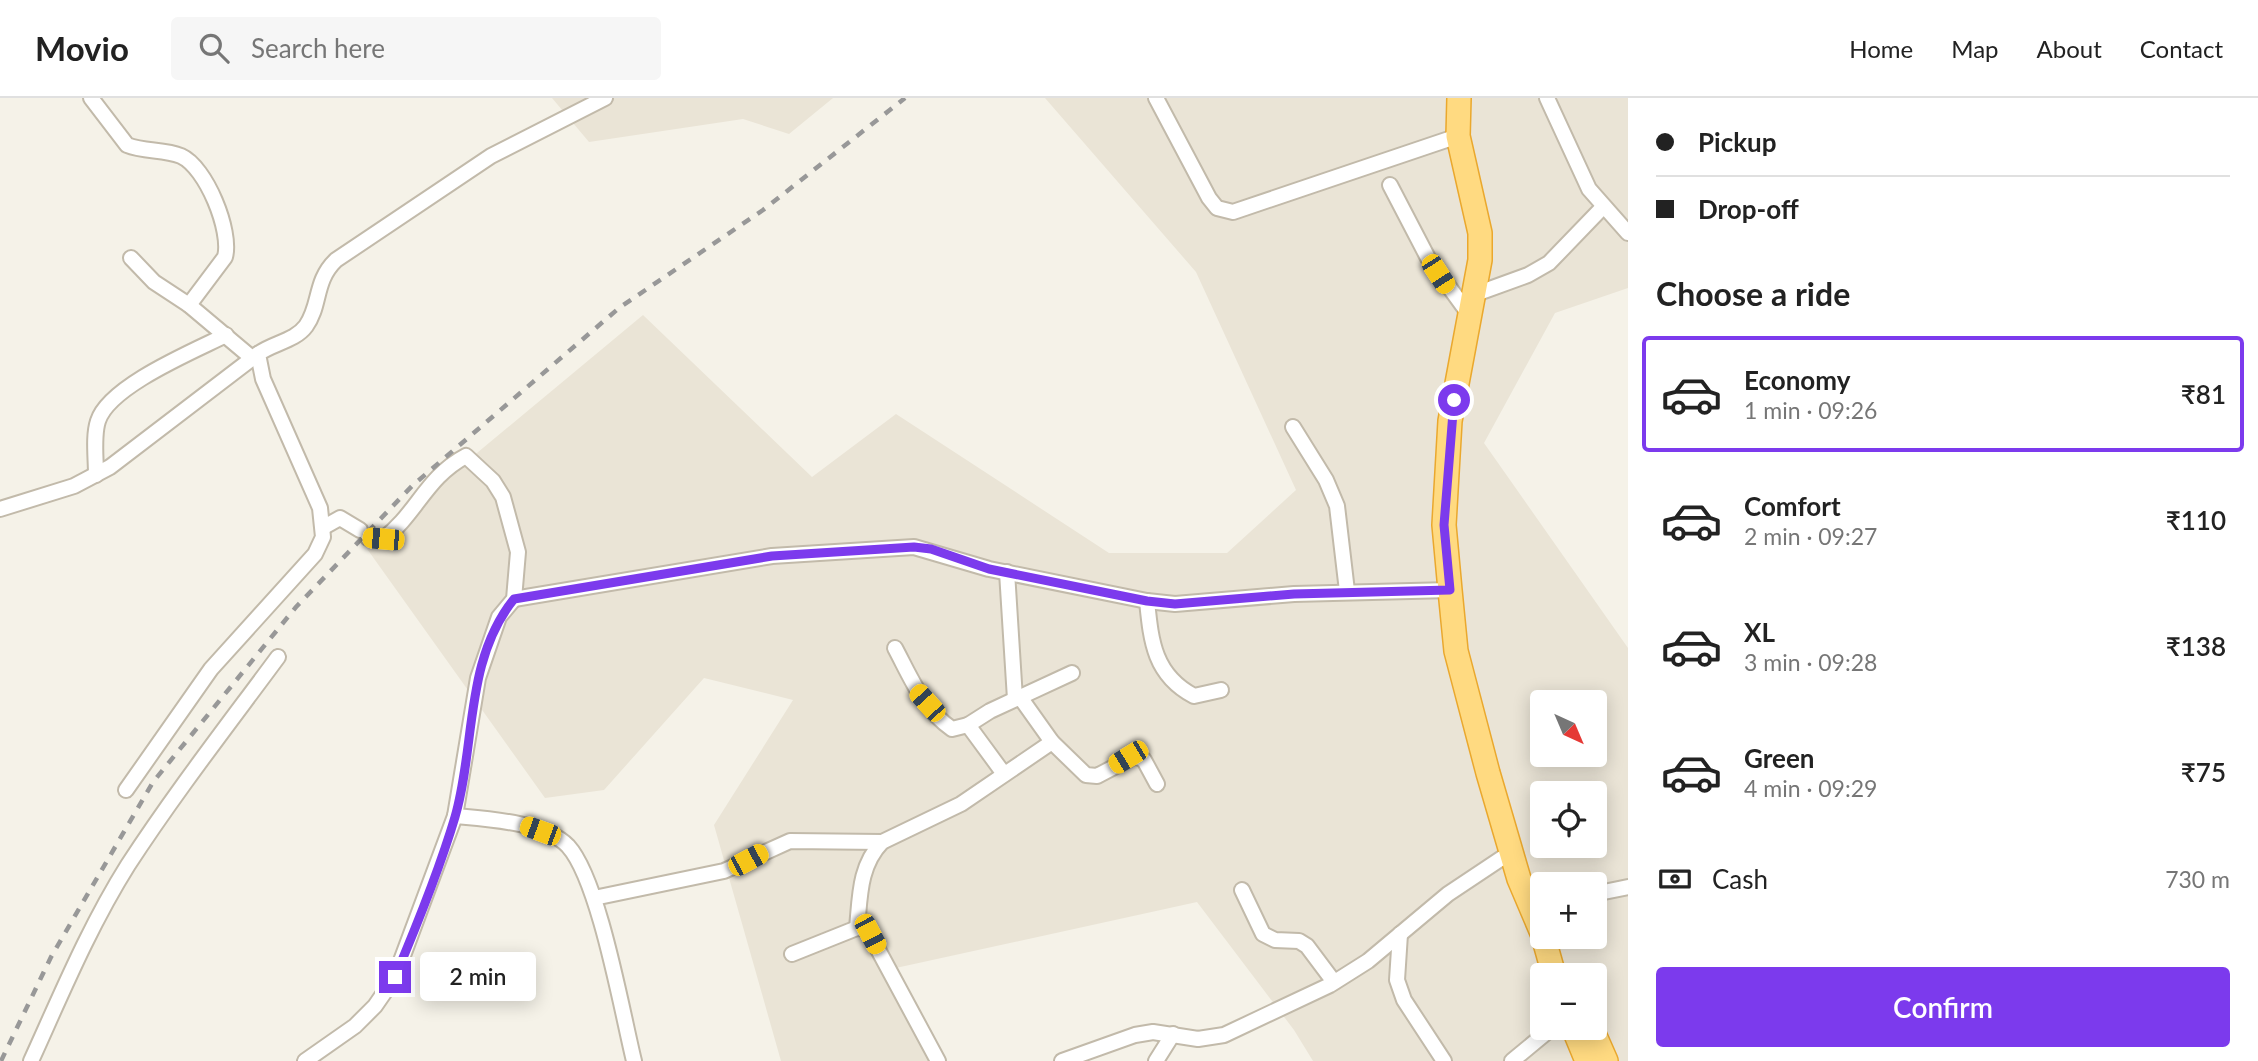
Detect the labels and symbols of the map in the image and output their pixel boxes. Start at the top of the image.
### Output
car [1418,251,1459,297]
route start [1438,384,1470,416]
car [362,527,405,551]
car [906,680,949,726]
north arrow [1530,690,1606,766]
car [1105,737,1152,777]
car [517,814,564,848]
car [725,841,772,879]
car [851,911,890,957]
callout: 2 min [420,952,535,1001]
route end [379,961,411,993]

